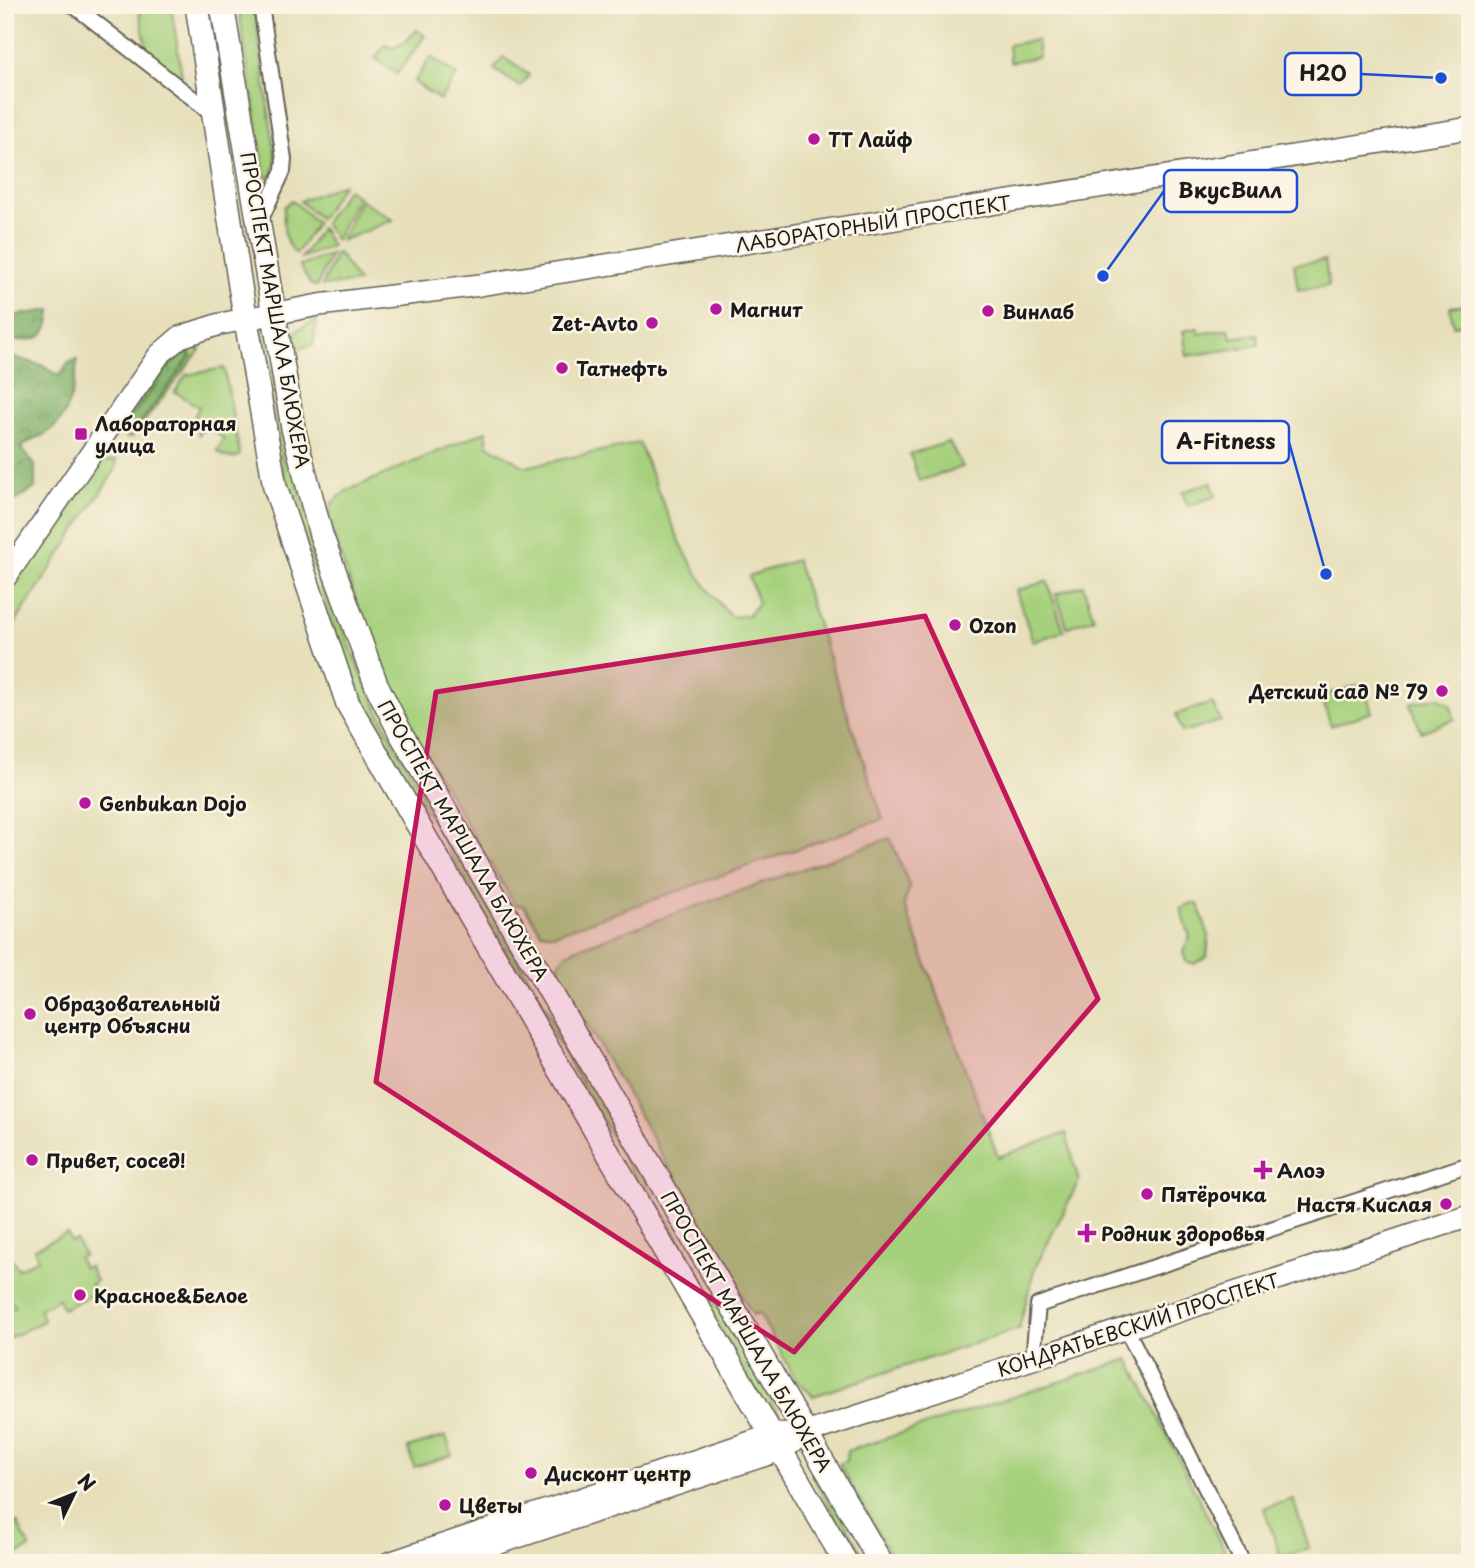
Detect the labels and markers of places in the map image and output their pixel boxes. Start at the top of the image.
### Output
callout: H2O [1285,53,1361,95]
place label: ТТ Лайф [828,125,912,153]
marker: ТТ Лайф [806,131,822,147]
callout: ВкусВилл [1164,170,1297,212]
place label: Магнит [730,295,803,323]
place label: Винлаб [1002,297,1075,325]
marker: Магнит [708,301,724,317]
marker: Винлаб [980,303,996,319]
place label: Zet-Avto [552,309,638,337]
marker: Zet-Avto [644,315,660,331]
place label: Татнефть [576,354,667,382]
marker: Татнефть [554,360,570,376]
place label: Лабораторная улица [95,409,237,459]
callout: A-Fitness [1162,421,1289,463]
marker: Лабораторная улица [73,426,89,442]
place label: Ozon [969,611,1017,639]
marker: Ozon [947,617,963,633]
place label: Детский сад № 79 [1248,677,1428,705]
marker: Детский сад № 79 [1434,683,1450,699]
place label: Genbukan Dojo [99,789,247,817]
marker: Genbukan Dojo [77,795,93,811]
place label: Образовательный центр Объясни [44,989,221,1039]
marker: Образовательный центр Объясни [22,1006,38,1022]
place label: Привет, сосед! [46,1146,186,1174]
marker: Привет, сосед! [24,1152,40,1168]
place label: Алоэ [1277,1156,1325,1184]
marker: Алоэ [1255,1162,1271,1178]
place label: Пятёрочка [1161,1180,1267,1208]
marker: Пятёрочка [1139,1186,1155,1202]
place label: Настя Кислая [1296,1190,1432,1218]
marker: Настя Кислая [1438,1196,1454,1212]
place label: Родник здоровья [1101,1219,1265,1247]
marker: Родник здоровья [1079,1225,1095,1241]
place label: Красное&Белое [94,1281,248,1309]
marker: Красное&Белое [72,1287,88,1303]
place label: Дисконт центр [544,1459,691,1487]
marker: Дисконт центр [523,1465,539,1481]
place label: Цветы [459,1491,522,1519]
marker: Цветы [437,1497,453,1513]

